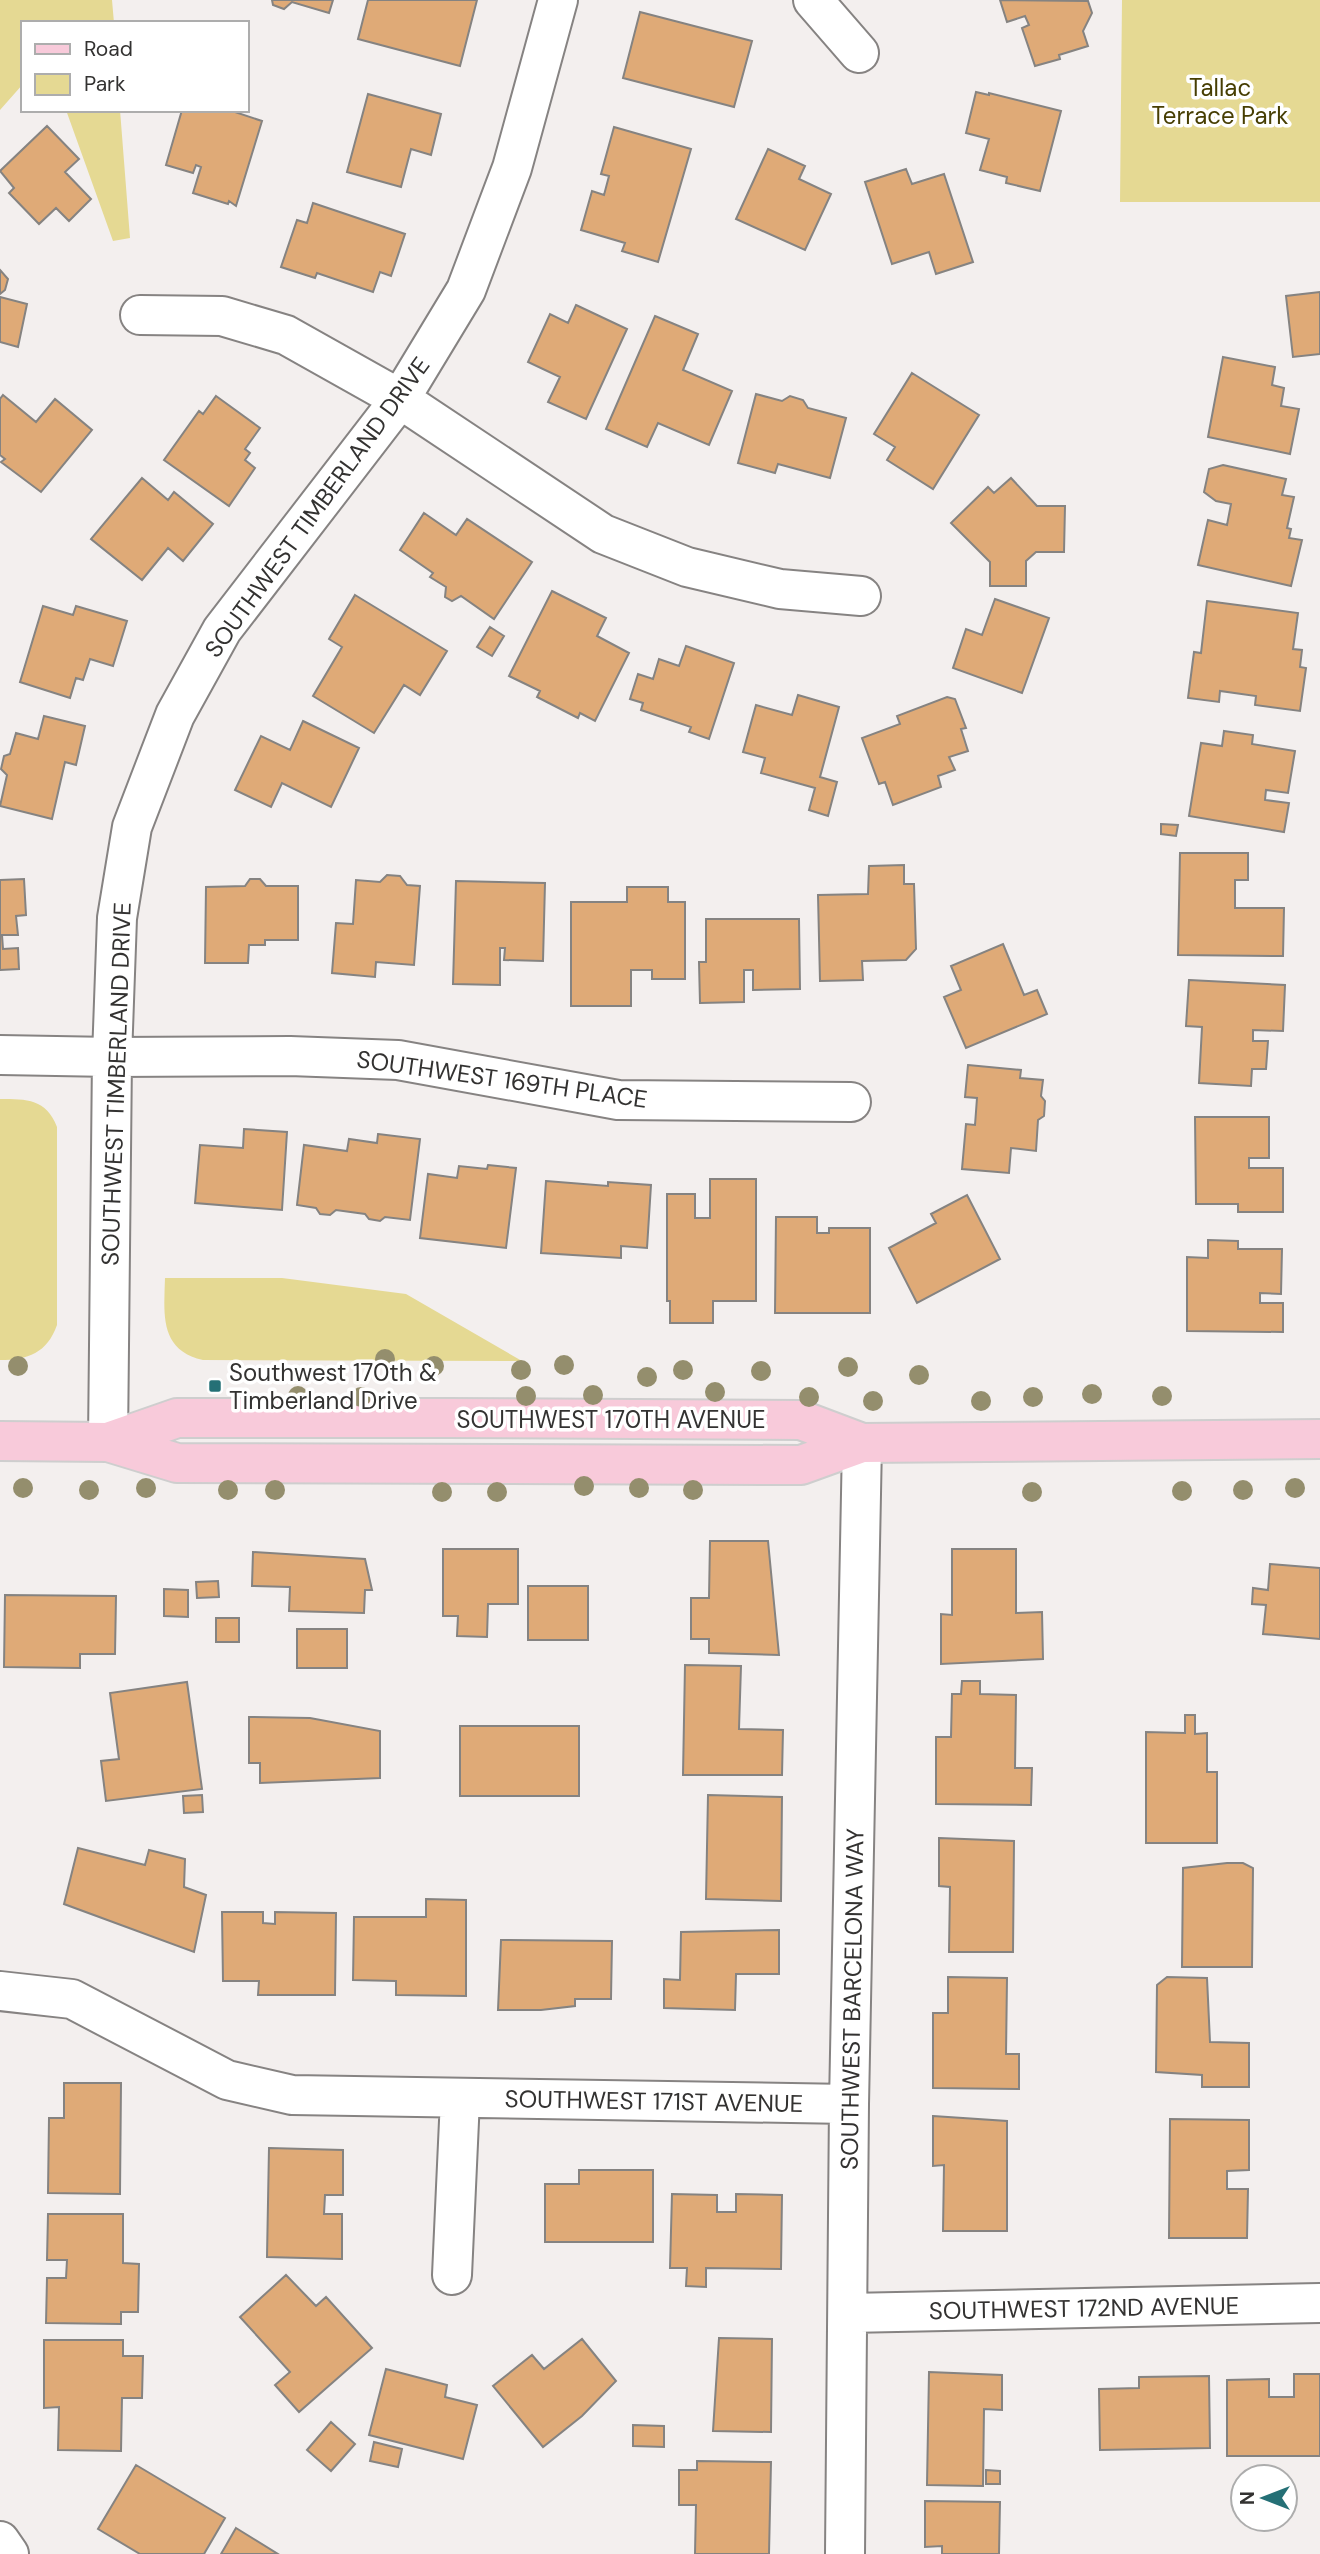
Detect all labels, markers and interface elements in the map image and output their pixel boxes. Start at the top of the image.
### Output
legend [21,21,248,112]
text: Road [84,35,133,63]
text: Park [84,70,126,98]
park label: Tallac Terrace Park [1152,72,1288,131]
street label: SOUTHWEST TIMBERLAND DRIVE [198,351,436,663]
street label: SOUTHWEST TIMBERLAND DRIVE [94,902,138,1266]
street label: SOUTHWEST 169TH PLACE [355,1043,649,1115]
place label: Southwest 170th & Timberland Drive [229,1357,437,1416]
marker: Southwest 170th & Timberland Drive [207,1378,223,1394]
street label: SOUTHWEST 170TH AVENUE [457,1404,765,1435]
street label: SOUTHWEST BARCELONA WAY [834,1828,870,2170]
street label: SOUTHWEST 171ST AVENUE [504,2083,804,2119]
street label: SOUTHWEST 172ND AVENUE [929,2290,1239,2326]
north arrow [1229,2463,1299,2533]
text: N [1235,2491,1260,2505]

